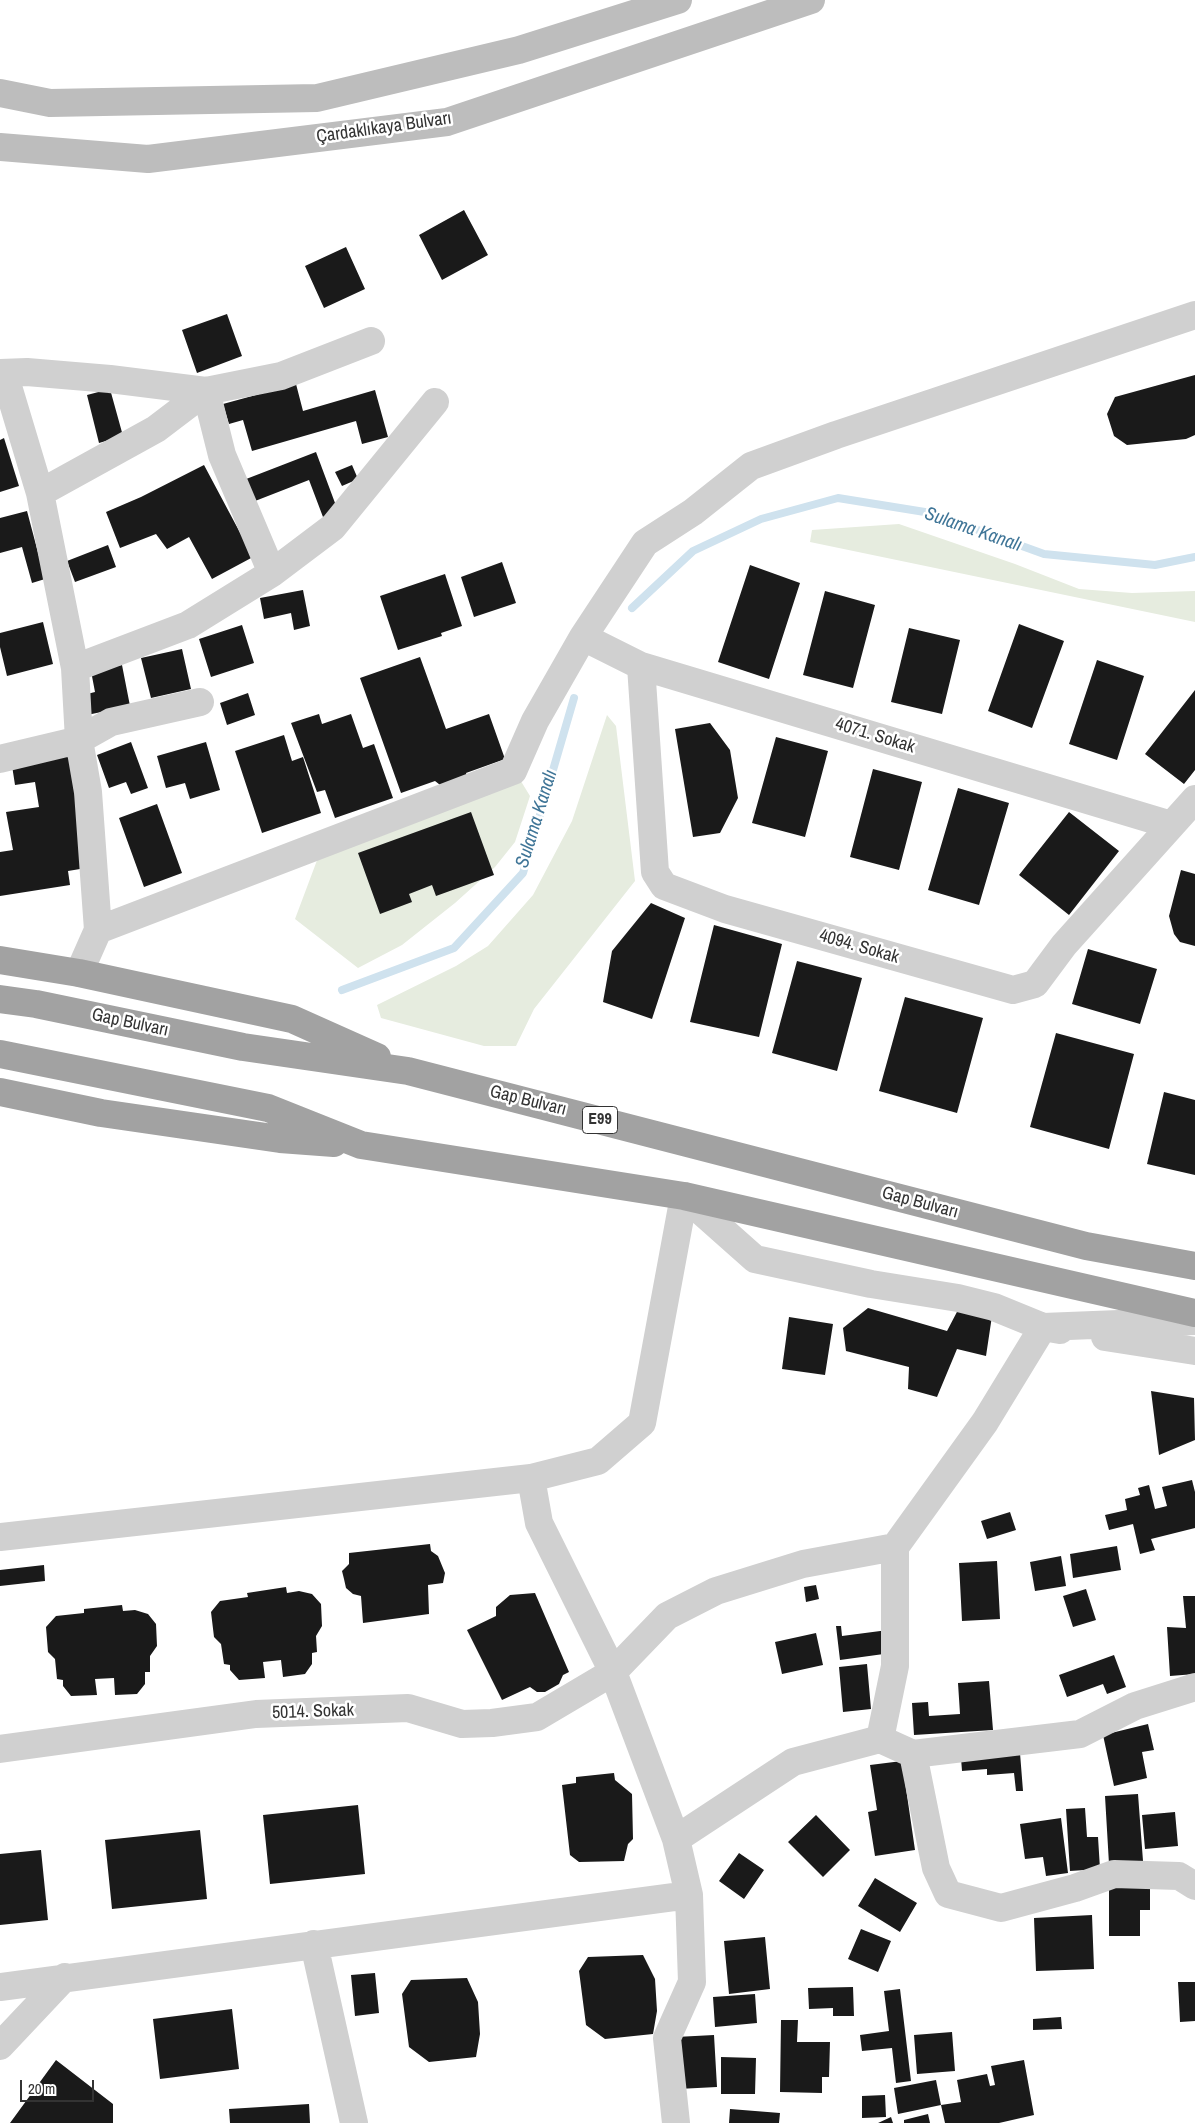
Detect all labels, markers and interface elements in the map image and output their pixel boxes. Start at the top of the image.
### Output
street label: Çardaklıkaya Bulvarı [315,108,453,148]
water label: Sulama Kanalı [921,503,1025,557]
street label: 4071. Sokak [833,714,917,758]
water label: Sulama Kanalı [511,767,563,871]
street label: 4094. Sokak [817,925,901,969]
street label: Gap Bulvarı [90,1004,170,1042]
street label: Gap Bulvarı [488,1081,568,1121]
road number: E99 [582,1106,618,1134]
street label: Gap Bulvarı [880,1182,960,1224]
street label: 5014. Sokak [272,1700,354,1724]
scale bar [22,2070,96,2102]
text: 20 m [28,2078,55,2099]

